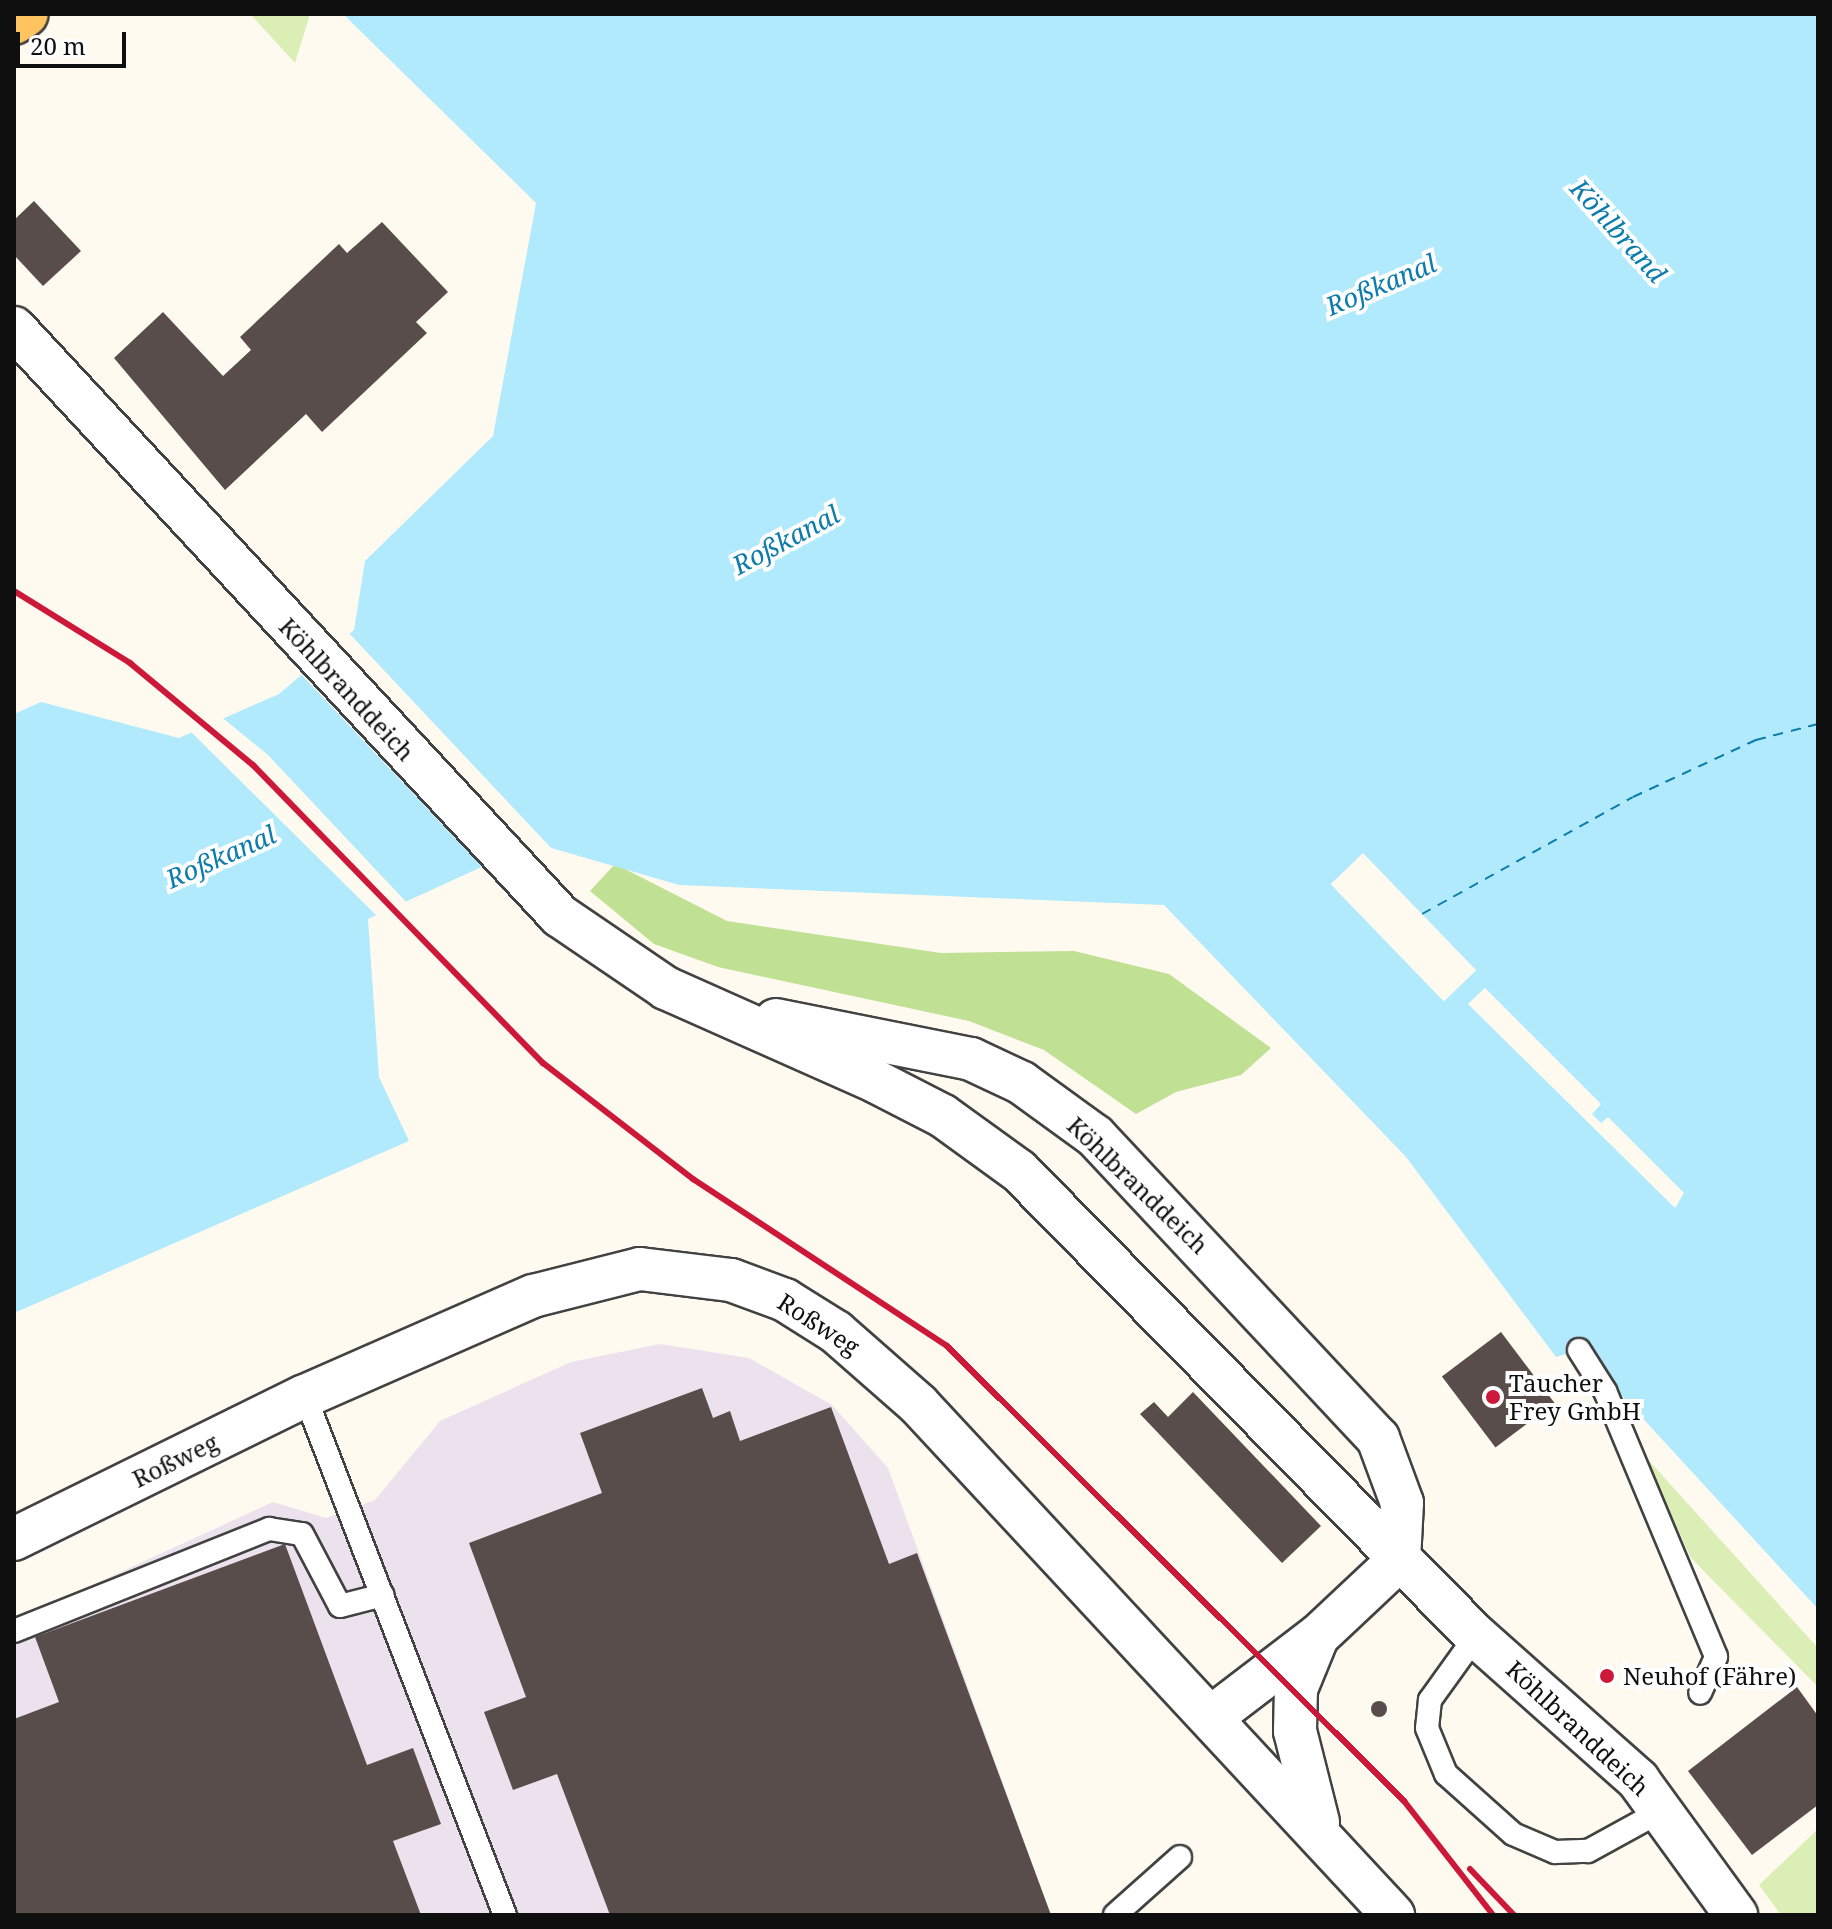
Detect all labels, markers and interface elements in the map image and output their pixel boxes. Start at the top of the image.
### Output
scale bar [20,16,130,66]
text: 20 m [30,29,86,62]
water label: Köhlbrand [1564,173,1672,289]
water label: Roßkanal [1321,248,1441,322]
water label: Roßkanal [727,499,845,581]
street label: Köhlbranddeich [274,612,420,766]
water label: Roßkanal [161,819,281,895]
street label: Köhlbranddeich [1062,1111,1214,1259]
street label: Roßweg [773,1287,865,1361]
place label: Taucher Frey GmbH [1509,1369,1641,1425]
marker: Taucher Frey GmbH [1484,1388,1502,1406]
street label: Roßweg [128,1427,222,1493]
street label: Köhlbranddeich [1501,1655,1655,1801]
place label: Neuhof (Fähre) [1623,1662,1796,1690]
marker: Neuhof (Fähre) [1598,1667,1616,1685]

